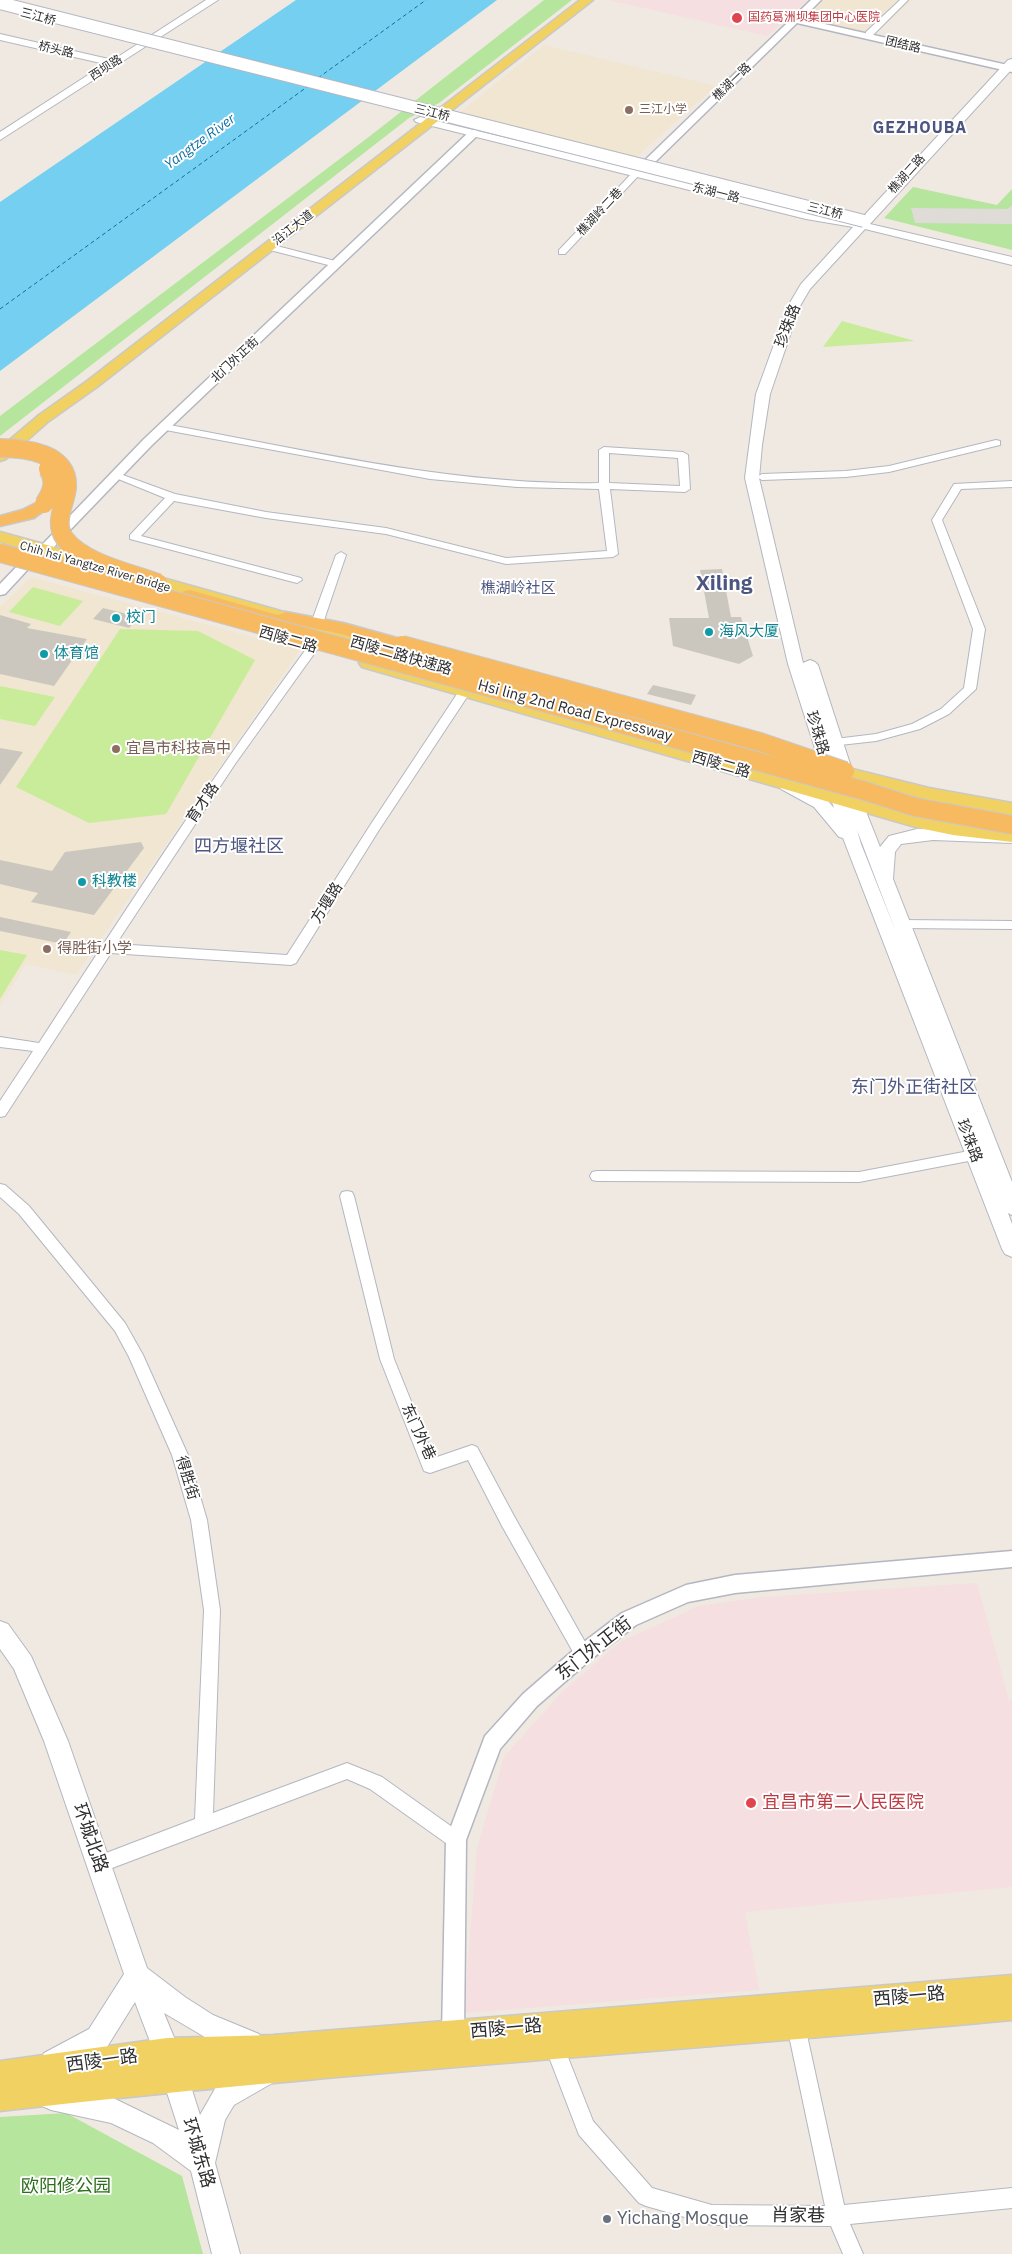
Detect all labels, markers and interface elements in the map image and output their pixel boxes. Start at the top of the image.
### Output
street label: 三江桥 [19,5,57,29]
marker: 国药葛洲坝集团中心医院 [730,11,744,25]
place label: 国药葛洲坝集团中心医院 [748,11,880,25]
street label: 团结路 [884,34,922,56]
street label: 桥头路 [37,39,75,61]
street label: 西坝路 [87,52,125,84]
street label: 樵湖一路 [710,60,754,104]
street label: 三江桥 [413,102,451,124]
place label: 三江小学 [639,103,687,117]
marker: 三江小学 [623,104,635,116]
water label: Yangtze River [161,111,239,173]
district label: GEZHOUBA [872,118,968,138]
street label: 樵湖二路 [886,151,928,197]
street label: 东湖一路 [691,180,741,206]
street label: 樵湖岭二巷 [574,185,626,239]
street label: 三江桥 [806,200,844,222]
street label: 沿江大道 [270,208,316,248]
street label: 珍珠路 [772,302,804,350]
street label: 北门外正街 [208,334,262,386]
street label: Chih hsi Yangtze River Bridge [18,539,172,595]
district label: Xiling [696,571,752,597]
district label: 樵湖岭社区 [481,580,555,598]
place label: 校门 [126,609,156,627]
marker: 校门 [110,612,122,624]
street label: 西陵二路 [257,623,319,657]
place label: 海风大厦 [719,623,779,641]
marker: 海风大厦 [703,626,715,638]
street label: 西陵二路快速路 [348,633,454,679]
place label: 体育馆 [54,645,99,663]
marker: 体育馆 [38,648,50,660]
street label: Hsi ling 2nd Road Expressway [476,676,674,746]
street label: 珍珠路 [802,709,832,757]
place label: 宜昌市科技高中 [126,740,231,758]
marker: 宜昌市科技高中 [110,743,122,755]
street label: 西陵二路 [690,748,752,782]
street label: 育才路 [183,779,223,827]
district label: 四方堰社区 [194,836,284,858]
place label: 科教楼 [92,873,137,891]
marker: 科教楼 [76,876,88,888]
street label: 方堰路 [307,879,347,927]
place label: 得胜街小学 [57,940,132,958]
marker: 得胜街小学 [41,943,53,955]
district label: 东门外正街社区 [851,1077,977,1099]
street label: 珍珠路 [953,1117,985,1165]
street label: 东门外巷 [397,1401,439,1463]
street label: 得胜街 [172,1454,202,1502]
street label: 东门外正街 [552,1613,636,1685]
place label: 宜昌市第二人民医院 [762,1792,924,1814]
marker: 宜昌市第二人民医院 [744,1796,758,1810]
street label: 环城北路 [68,1800,112,1876]
street label: 西陵一路 [872,1983,946,2011]
street label: 西陵一路 [469,2015,543,2043]
street label: 西陵一路 [65,2045,139,2077]
street label: 环城东路 [177,2115,219,2191]
park label: 欧阳修公园 [21,2176,111,2198]
street label: 肖家巷 [771,2205,825,2227]
place label: Yichang Mosque [617,2208,749,2230]
marker: Yichang Mosque [601,2213,613,2225]

